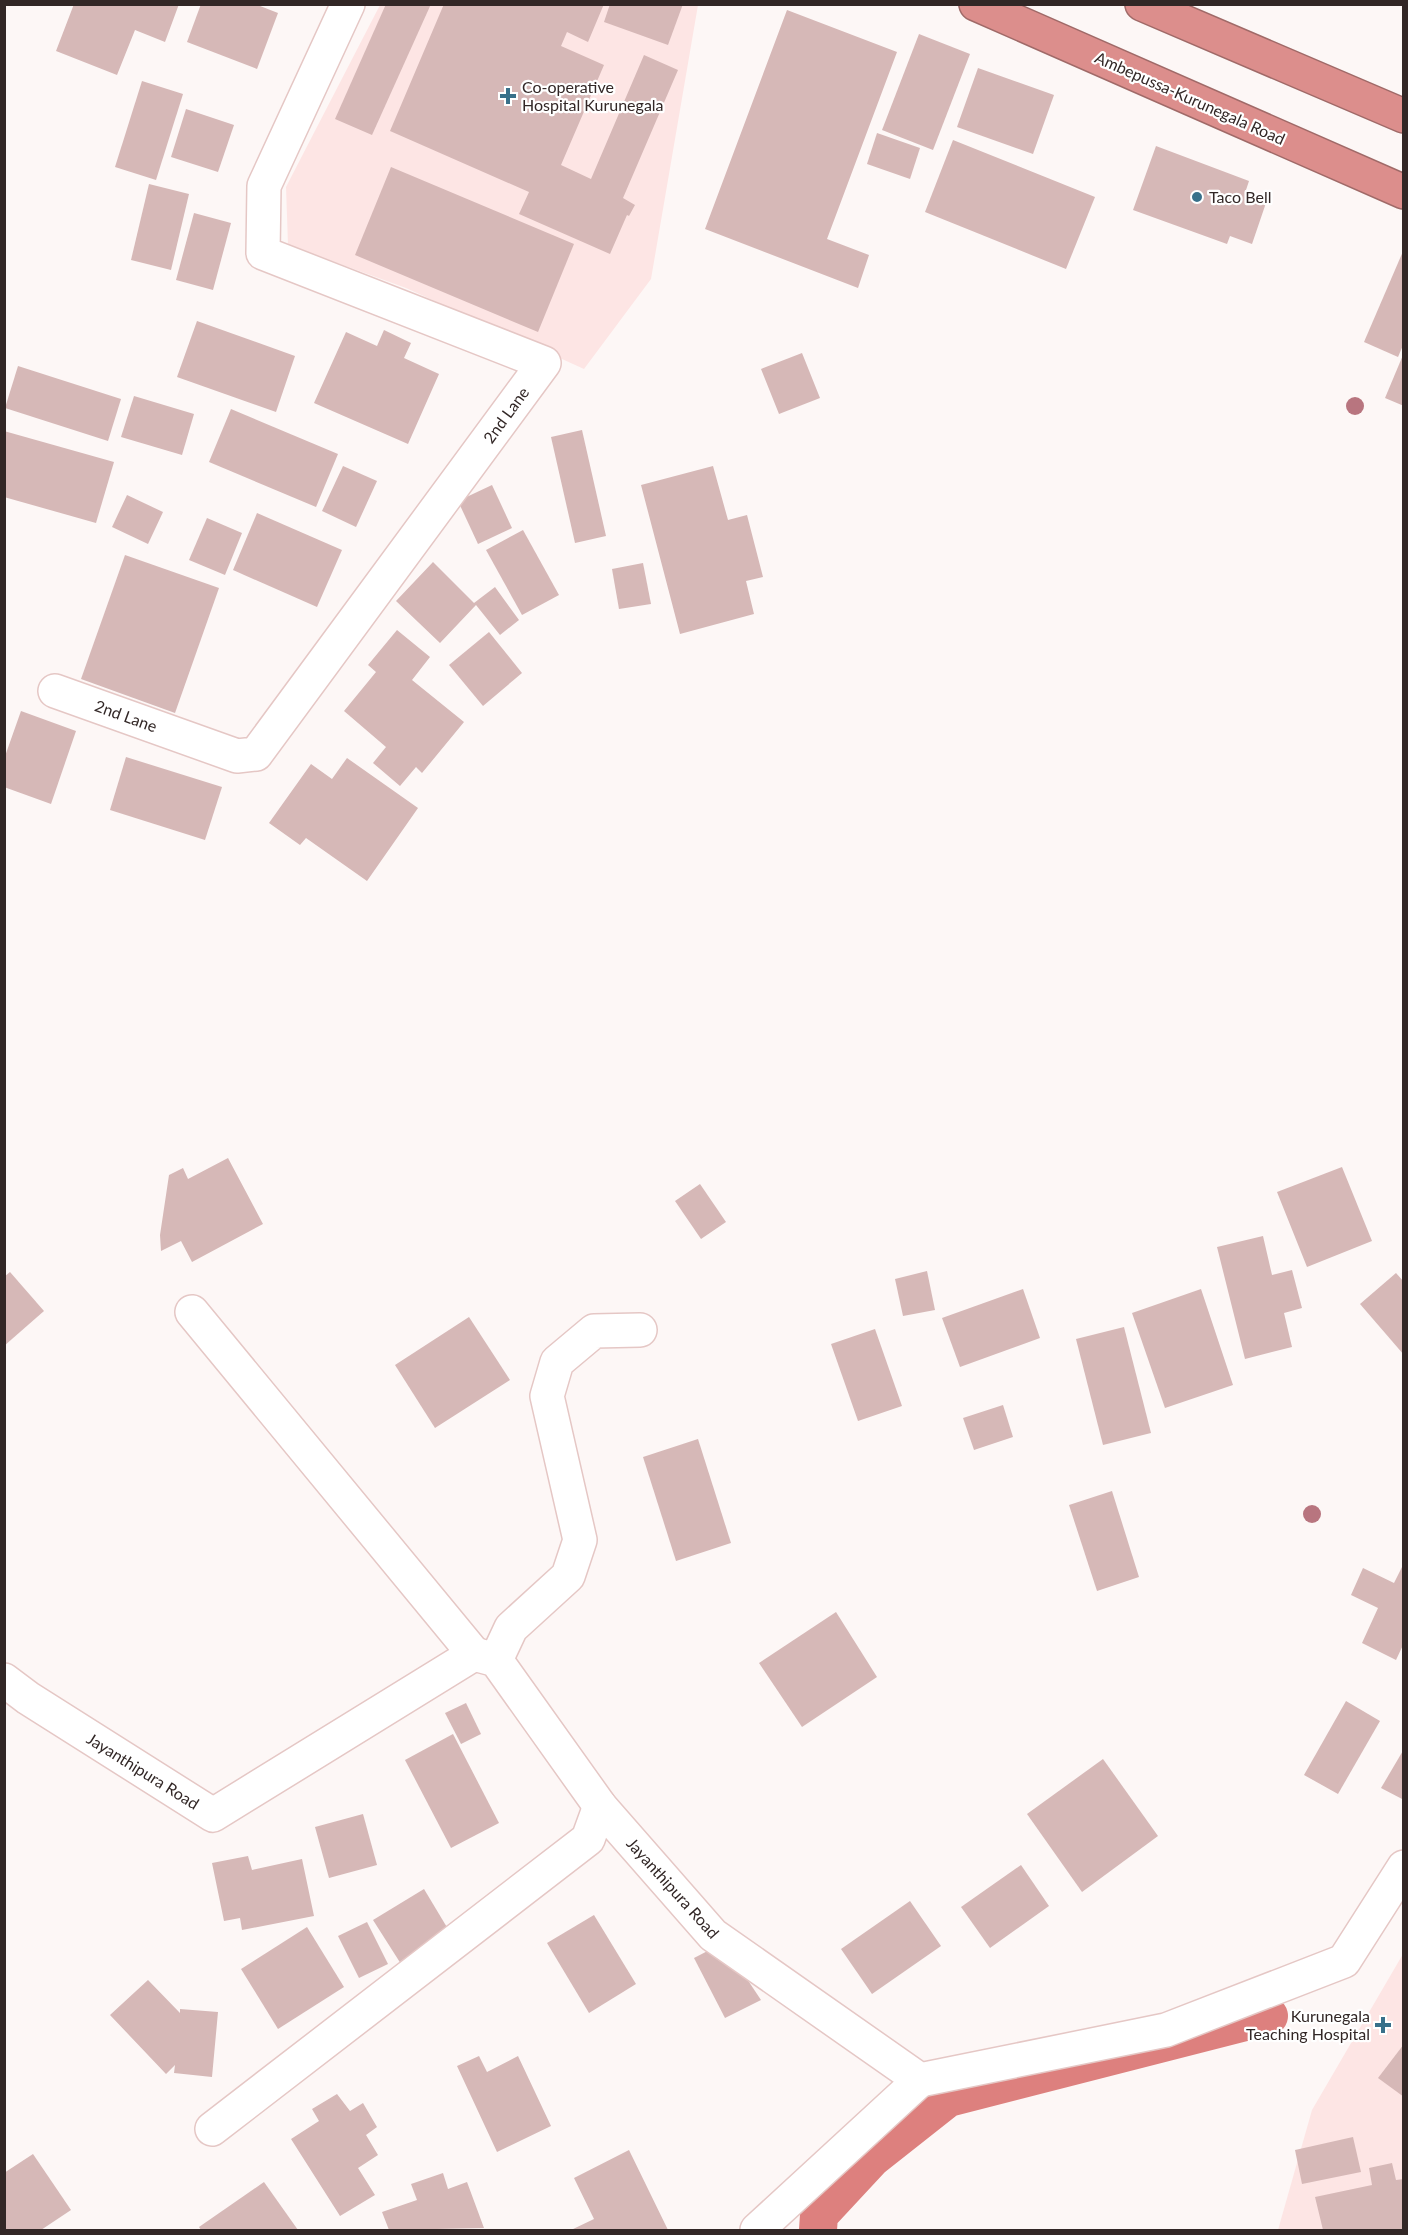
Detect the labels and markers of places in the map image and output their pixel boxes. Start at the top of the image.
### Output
place label: Co-operative Hospital Kurunegala [522,77,664,114]
marker: Co-operative Hospital Kurunegala [499,87,517,105]
place label: Taco Bell [1209,187,1271,206]
marker: Taco Bell [1190,190,1204,204]
place label: Kurunegala Teaching Hospital [1246,2006,1370,2043]
marker: Kurunegala Teaching Hospital [1374,2016,1392,2034]

